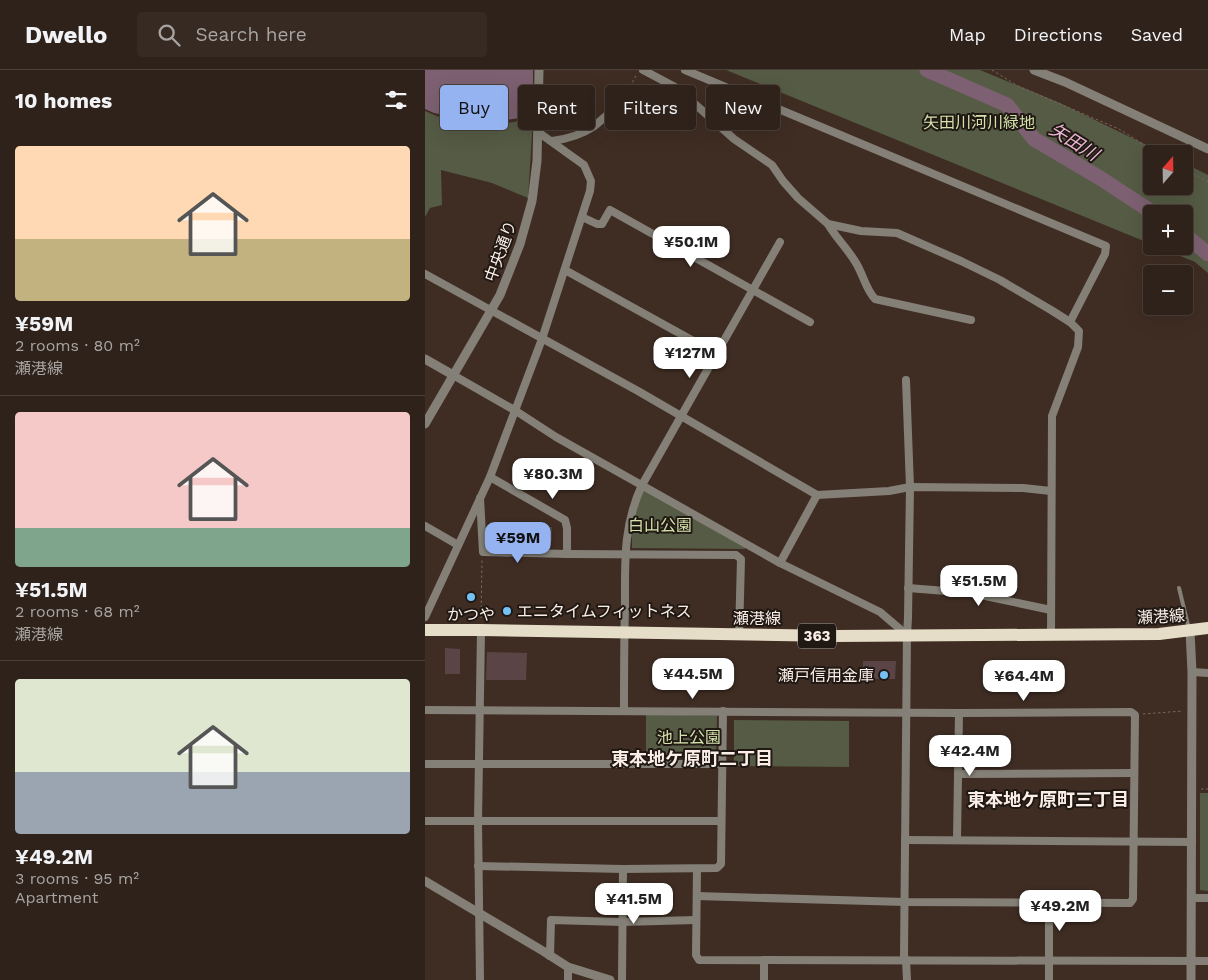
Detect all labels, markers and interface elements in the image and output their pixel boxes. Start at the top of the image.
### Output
search box [137,12,487,57]
text: Dwello [25,21,107,49]
icon: search [155,21,183,49]
text: Search here [195,23,307,46]
text: Map [949,24,986,45]
text: Directions [1014,24,1103,45]
text: Saved [1131,24,1183,45]
chip: Buy [440,85,508,130]
chip: Rent [518,85,595,130]
chip: Filters [605,85,696,130]
chip: New [706,85,780,130]
icon: filters [382,86,410,114]
text: 10 homes [15,88,112,113]
park label: 矢田川河川緑地 [923,113,1035,132]
water label: 矢田川 [1046,118,1104,166]
north arrow [1143,145,1193,195]
map controls [1143,145,1193,315]
icon: home [168,179,258,269]
button: + [1143,205,1193,255]
street label: 中央通り [481,218,520,284]
pin: ¥50.1M [650,226,732,268]
text: ¥50.1M [664,232,718,251]
button: − [1143,265,1193,315]
text: ¥59M [15,311,73,336]
text: 2 rooms · 80 m² [15,336,140,355]
pin: ¥127M [655,336,725,379]
text: ¥127M [664,343,716,362]
text: 瀬港線 [15,359,63,378]
icon: home [168,444,258,534]
pin: ¥80.3M [512,458,594,500]
text: ¥80.3M [523,464,583,483]
park label: 白山公園 [628,516,692,535]
pin: ¥59M [488,522,548,564]
text: ¥59M [496,528,540,547]
pin: ¥51.5M [938,564,1020,607]
text: ¥51.5M [951,571,1007,590]
text: ¥51.5M [15,577,88,602]
marker: かつや [465,591,477,603]
text: 2 rooms · 68 m² [15,602,140,621]
place label: エニタイムフィットネス [517,602,691,621]
place label: かつや [447,605,495,624]
marker: エニタイムフィットネス [501,605,513,617]
street label: 瀬港線 [1137,606,1185,627]
street label: 瀬港線 [733,609,781,628]
road number: 363 [798,624,836,648]
text: 瀬港線 [15,625,63,644]
pin: ¥44.5M [652,658,734,700]
pin: ¥64.4M [983,660,1065,702]
text: ¥44.5M [663,664,723,683]
place label: 瀬戸信用金庫 [778,666,874,685]
text: ¥64.4M [994,666,1054,685]
marker: 瀬戸信用金庫 [878,669,890,681]
icon: home [168,712,258,802]
park label: 池上公園 [657,728,721,747]
pin: ¥42.4M [929,734,1011,777]
text: ¥42.4M [940,741,1000,760]
district label: 東本地ケ原町二丁目 [611,748,773,769]
district label: 東本地ケ原町三丁目 [967,789,1129,810]
text: ¥49.2M [15,844,93,869]
text: 3 rooms · 95 m² [15,869,139,888]
pin: ¥41.5M [593,882,675,925]
text: Apartment [15,888,98,907]
text: ¥41.5M [606,889,662,908]
pin: ¥49.2M [1019,890,1101,932]
text: ¥49.2M [1030,896,1090,915]

